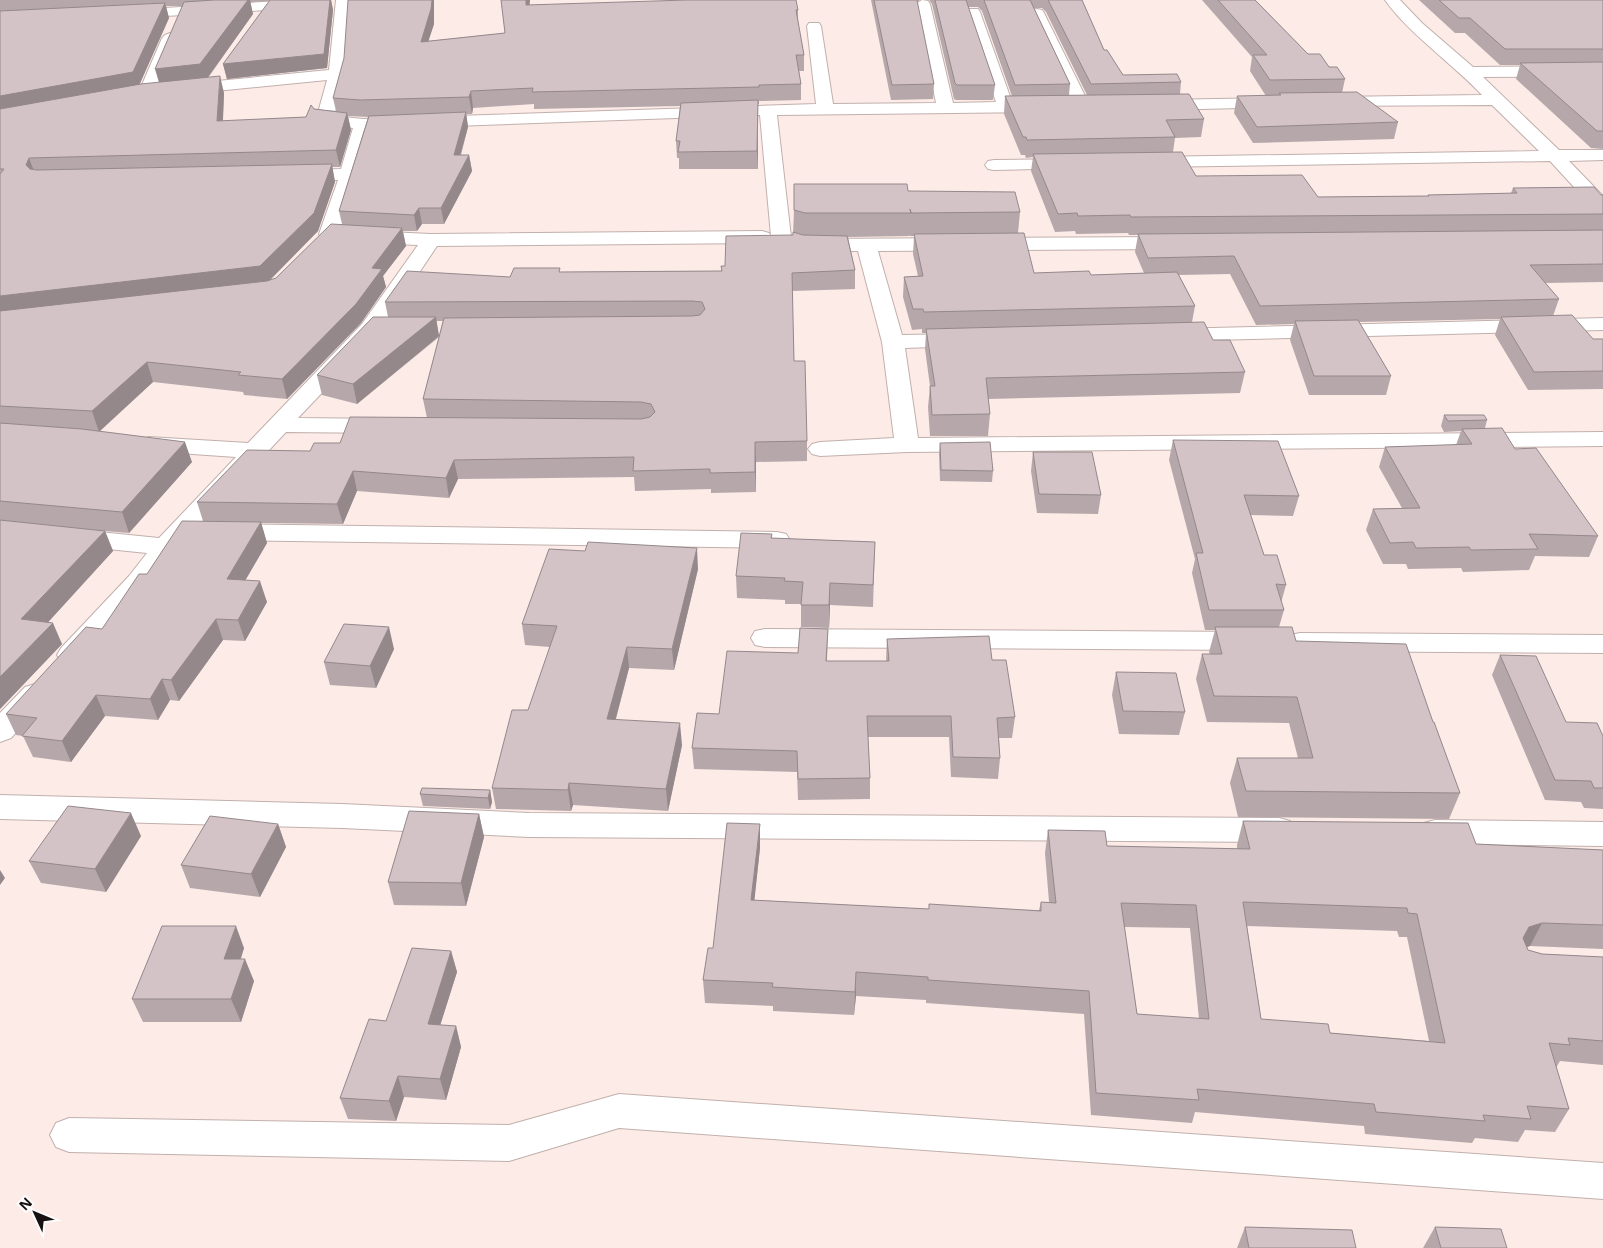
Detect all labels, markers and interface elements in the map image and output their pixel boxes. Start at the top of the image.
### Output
north arrow [10,1188,60,1238]
text: N [14,1193,36,1214]

